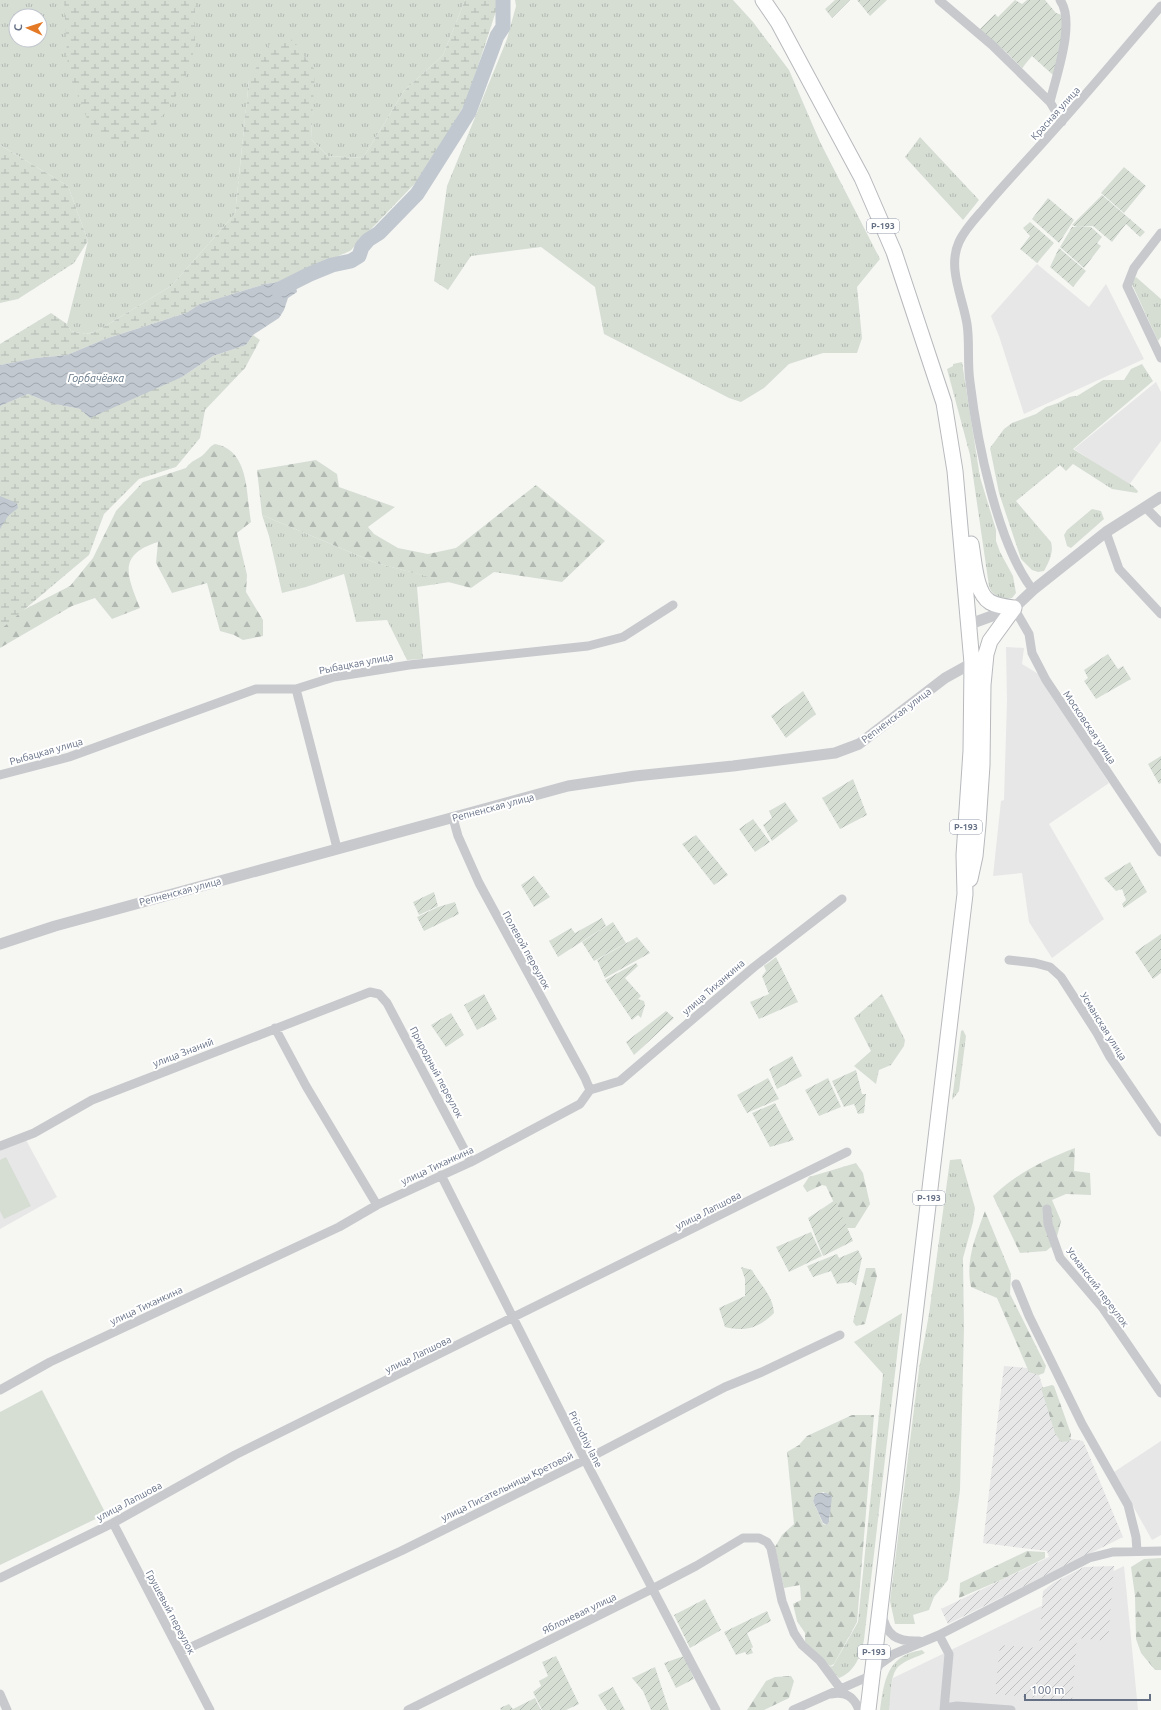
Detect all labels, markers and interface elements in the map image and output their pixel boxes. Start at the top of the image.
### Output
north arrow [8,8,48,48]
text: С [12,24,24,31]
street label: Красная улица [1029,84,1082,142]
road number: Р-193 [867,219,899,233]
water label: Горбачёвка [68,372,124,384]
street label: Рыбацкая улица [318,651,394,676]
street label: Репненская улица [859,686,933,745]
street label: Московская улица [1061,689,1118,766]
street label: Рыбацкая улица [8,736,84,767]
street label: Репненская улица [451,791,535,824]
road number: Р-193 [950,820,982,834]
street label: Репненская улица [138,875,222,908]
street label: Полевой переулок [500,909,553,991]
street label: улица Тиханкина [680,957,747,1017]
street label: Усманская улица [1078,990,1129,1062]
street label: Природный переулок [408,1025,465,1120]
street label: улица Знаний [151,1036,215,1069]
street label: улица Тиханкина [399,1144,475,1187]
street label: улица Лапшова [674,1189,743,1232]
road number: Р-193 [913,1191,945,1205]
street label: Усманский переулок [1064,1246,1131,1329]
street label: улица Тиханкина [108,1284,184,1327]
street label: улица Лапшова [383,1334,453,1375]
street label: Prirodniy lane [567,1409,605,1469]
street label: улица Писательницы Кретовой [439,1450,575,1523]
street label: улица Лапшова [95,1480,164,1523]
street label: Грушевый переулок [144,1568,197,1656]
street label: Яблоневая улица [540,1591,618,1636]
road number: Р-193 [858,1645,890,1659]
scale bar [1025,1676,1150,1702]
text: 100 m [1031,1683,1064,1696]

